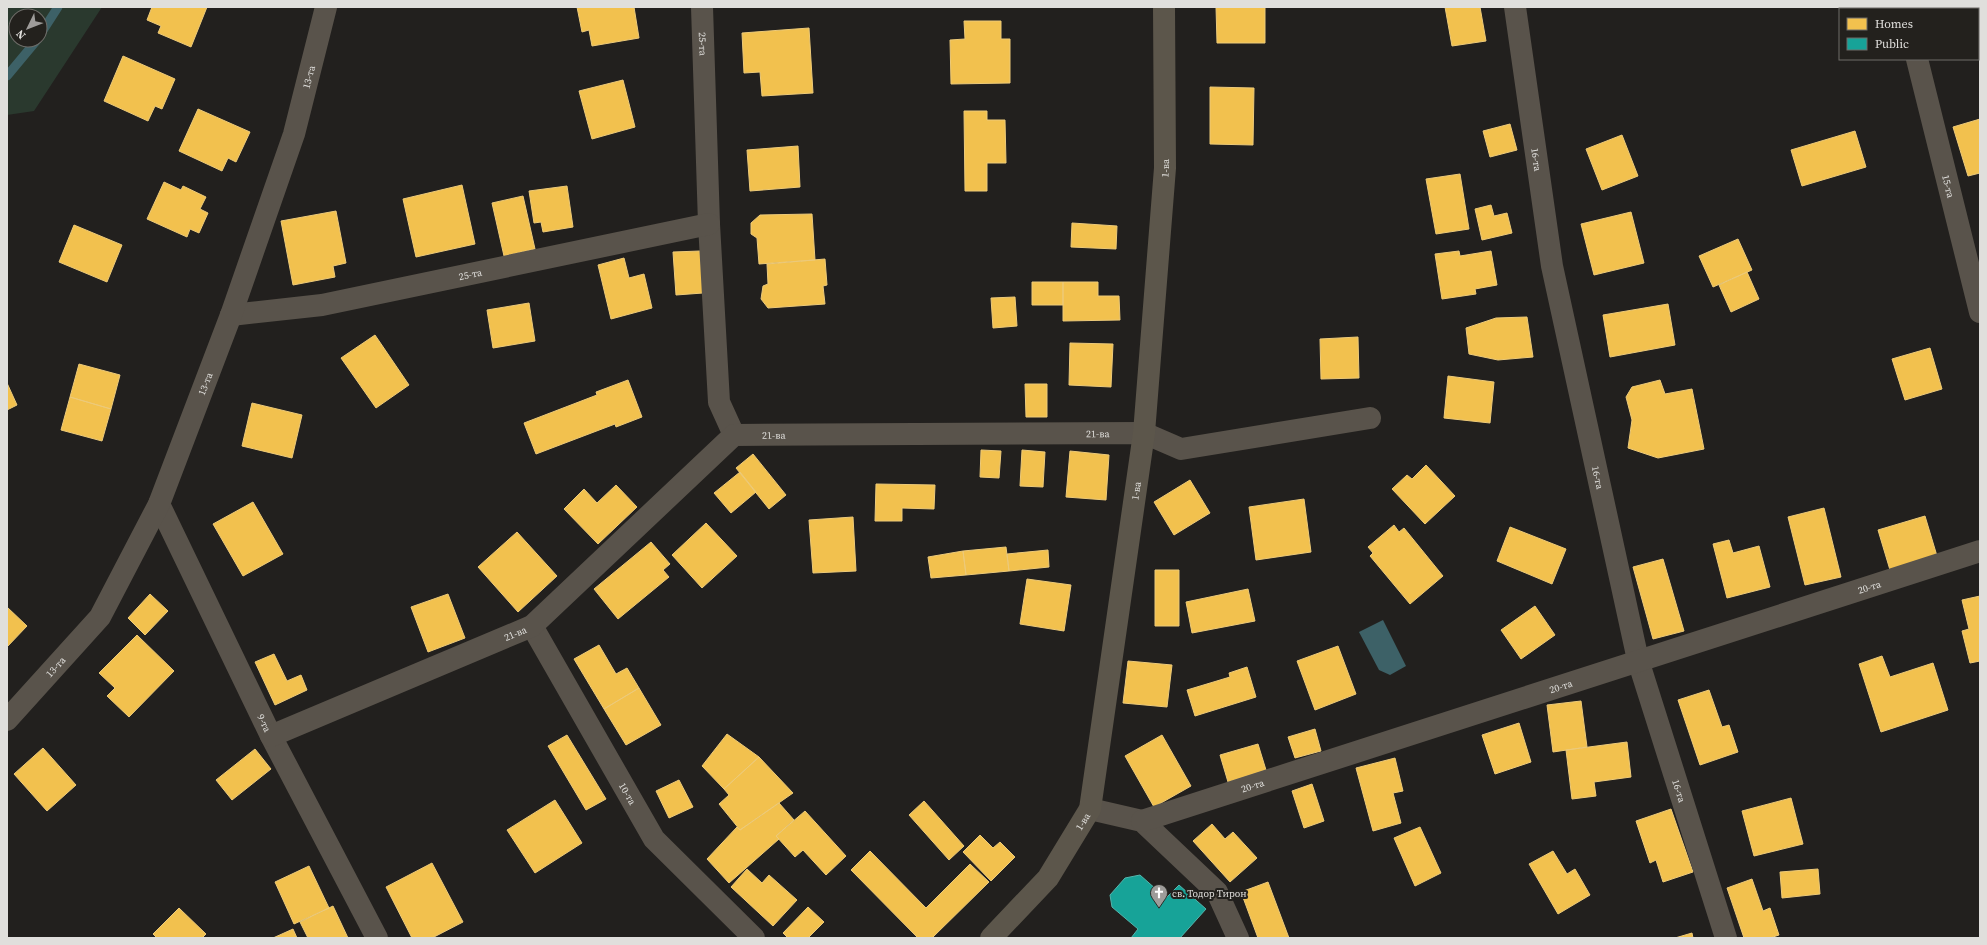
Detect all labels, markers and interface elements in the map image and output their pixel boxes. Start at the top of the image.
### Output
north arrow [8,8,48,48]
legend [1839,8,1979,60]
text: Homes [1875,16,1913,32]
text: N [13,26,29,43]
street label: 25-та [696,32,710,57]
text: Public [1875,36,1909,52]
street label: 13-та [300,63,318,90]
street label: 16-та [1528,147,1545,173]
street label: 1-ва [1158,158,1172,178]
street label: 15-та [1939,173,1958,200]
street label: 25-та [458,266,484,283]
street label: 13-та [195,370,216,397]
street label: 21-ва [1086,427,1110,440]
street label: 21-ва [762,429,786,442]
street label: 16-та [1589,465,1607,491]
street label: 1-ва [1128,480,1144,501]
street label: 20-та [1856,577,1883,597]
street label: 21-ва [502,623,530,644]
street label: 13-та [43,653,69,680]
street label: 20-та [1548,676,1575,696]
street label: 9-та [254,712,274,735]
street label: 20-та [1239,776,1267,796]
street label: 16-та [1669,778,1689,805]
street label: 10-та [616,780,639,808]
street label: 1-ва [1073,810,1094,833]
church icon: св. Тодор Тирон [1149,883,1169,908]
place label: св. Тодор Тирон [1172,887,1247,900]

